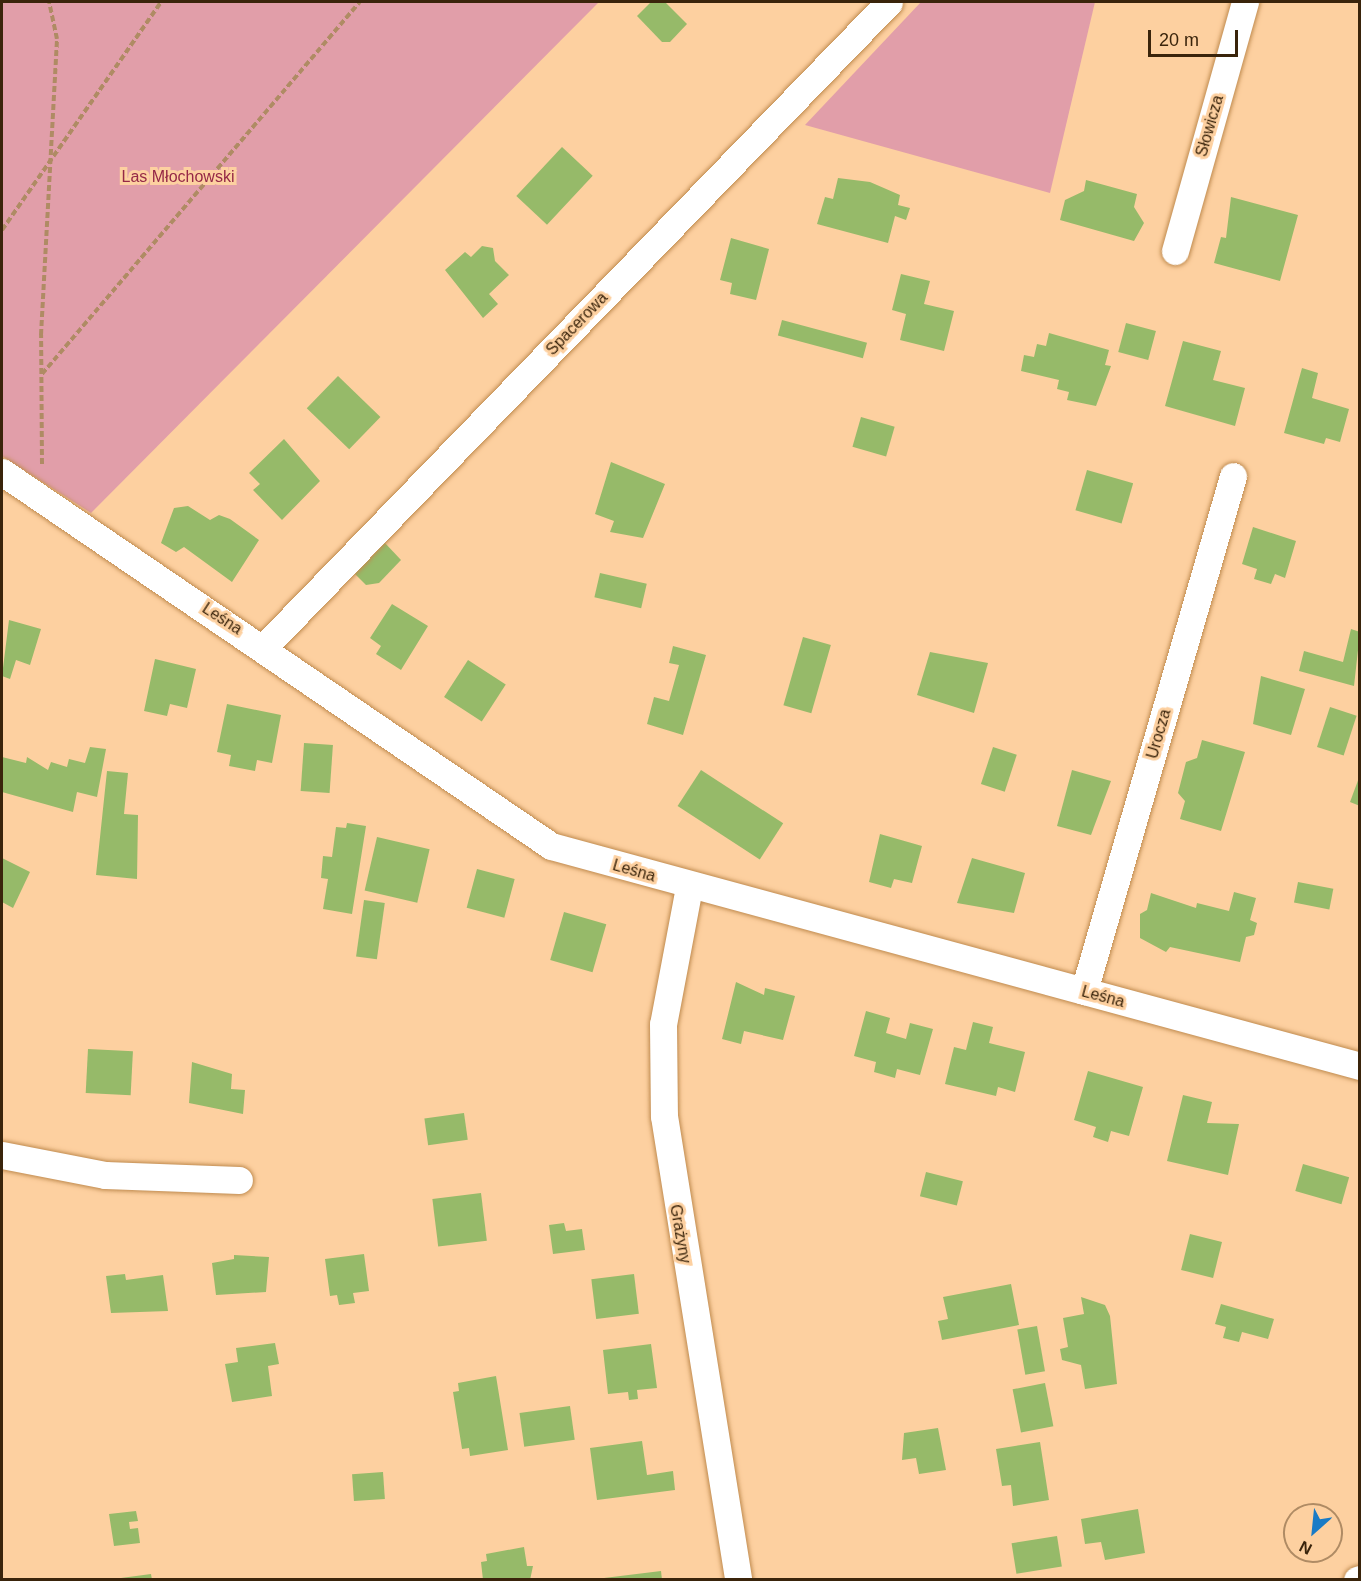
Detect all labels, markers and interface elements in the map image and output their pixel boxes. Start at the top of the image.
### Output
scale bar [1151,18,1241,56]
text: 20 m [1159,30,1199,50]
street label: Słowicza [1192,93,1228,159]
park label: Las Młochowski [122,167,234,187]
street label: Spacerowa [542,289,612,359]
street label: Leśna [198,599,246,639]
street label: Urocza [1143,707,1175,761]
street label: Leśna [610,856,658,886]
street label: Leśna [1079,982,1127,1012]
street label: Grażyny [665,1203,695,1265]
north arrow [1283,1503,1343,1563]
text: N [1296,1538,1315,1558]

